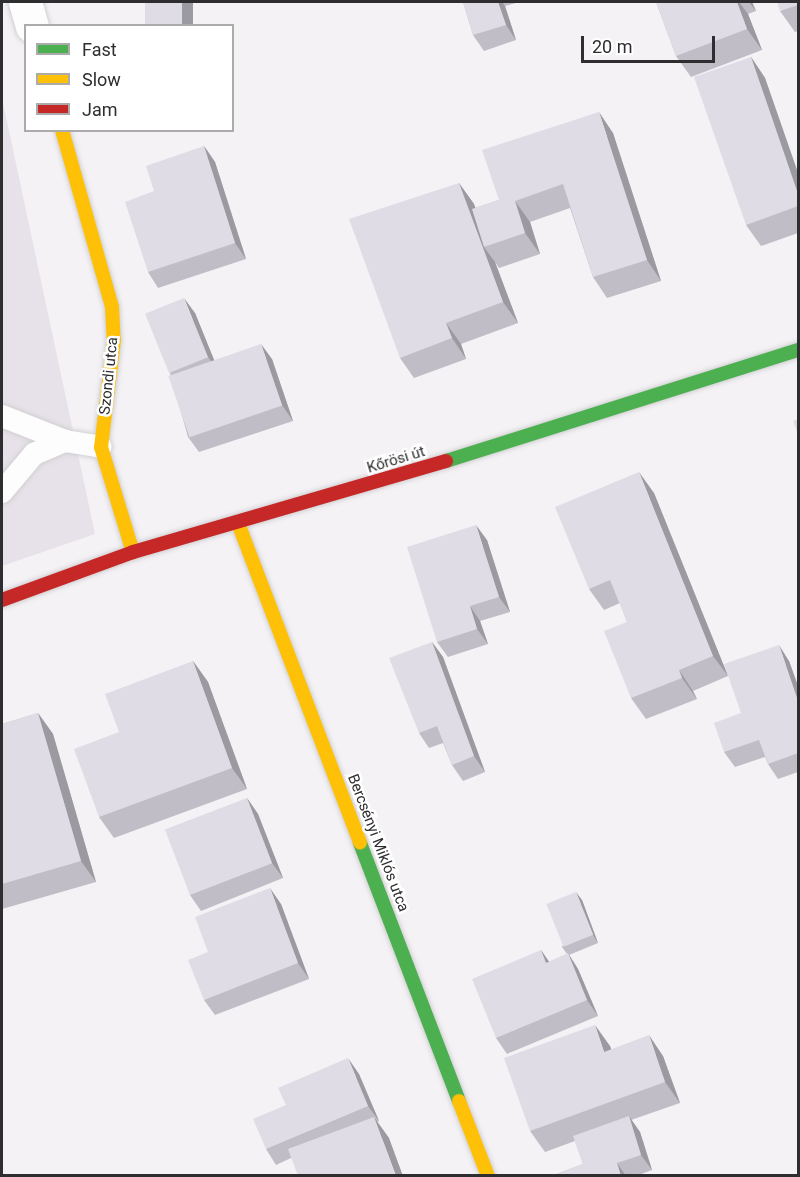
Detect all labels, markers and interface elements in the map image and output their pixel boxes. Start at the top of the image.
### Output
legend [24,24,234,132]
scale bar [584,24,718,62]
text: 20 m [592,36,632,57]
text: Fast [82,39,117,60]
text: Slow [82,69,121,90]
text: Jam [82,99,118,120]
street label: Szondi utca [96,336,122,416]
street label: Kőrösi út [365,443,427,477]
street label: Bercsényi Miklós utca [343,772,413,914]

